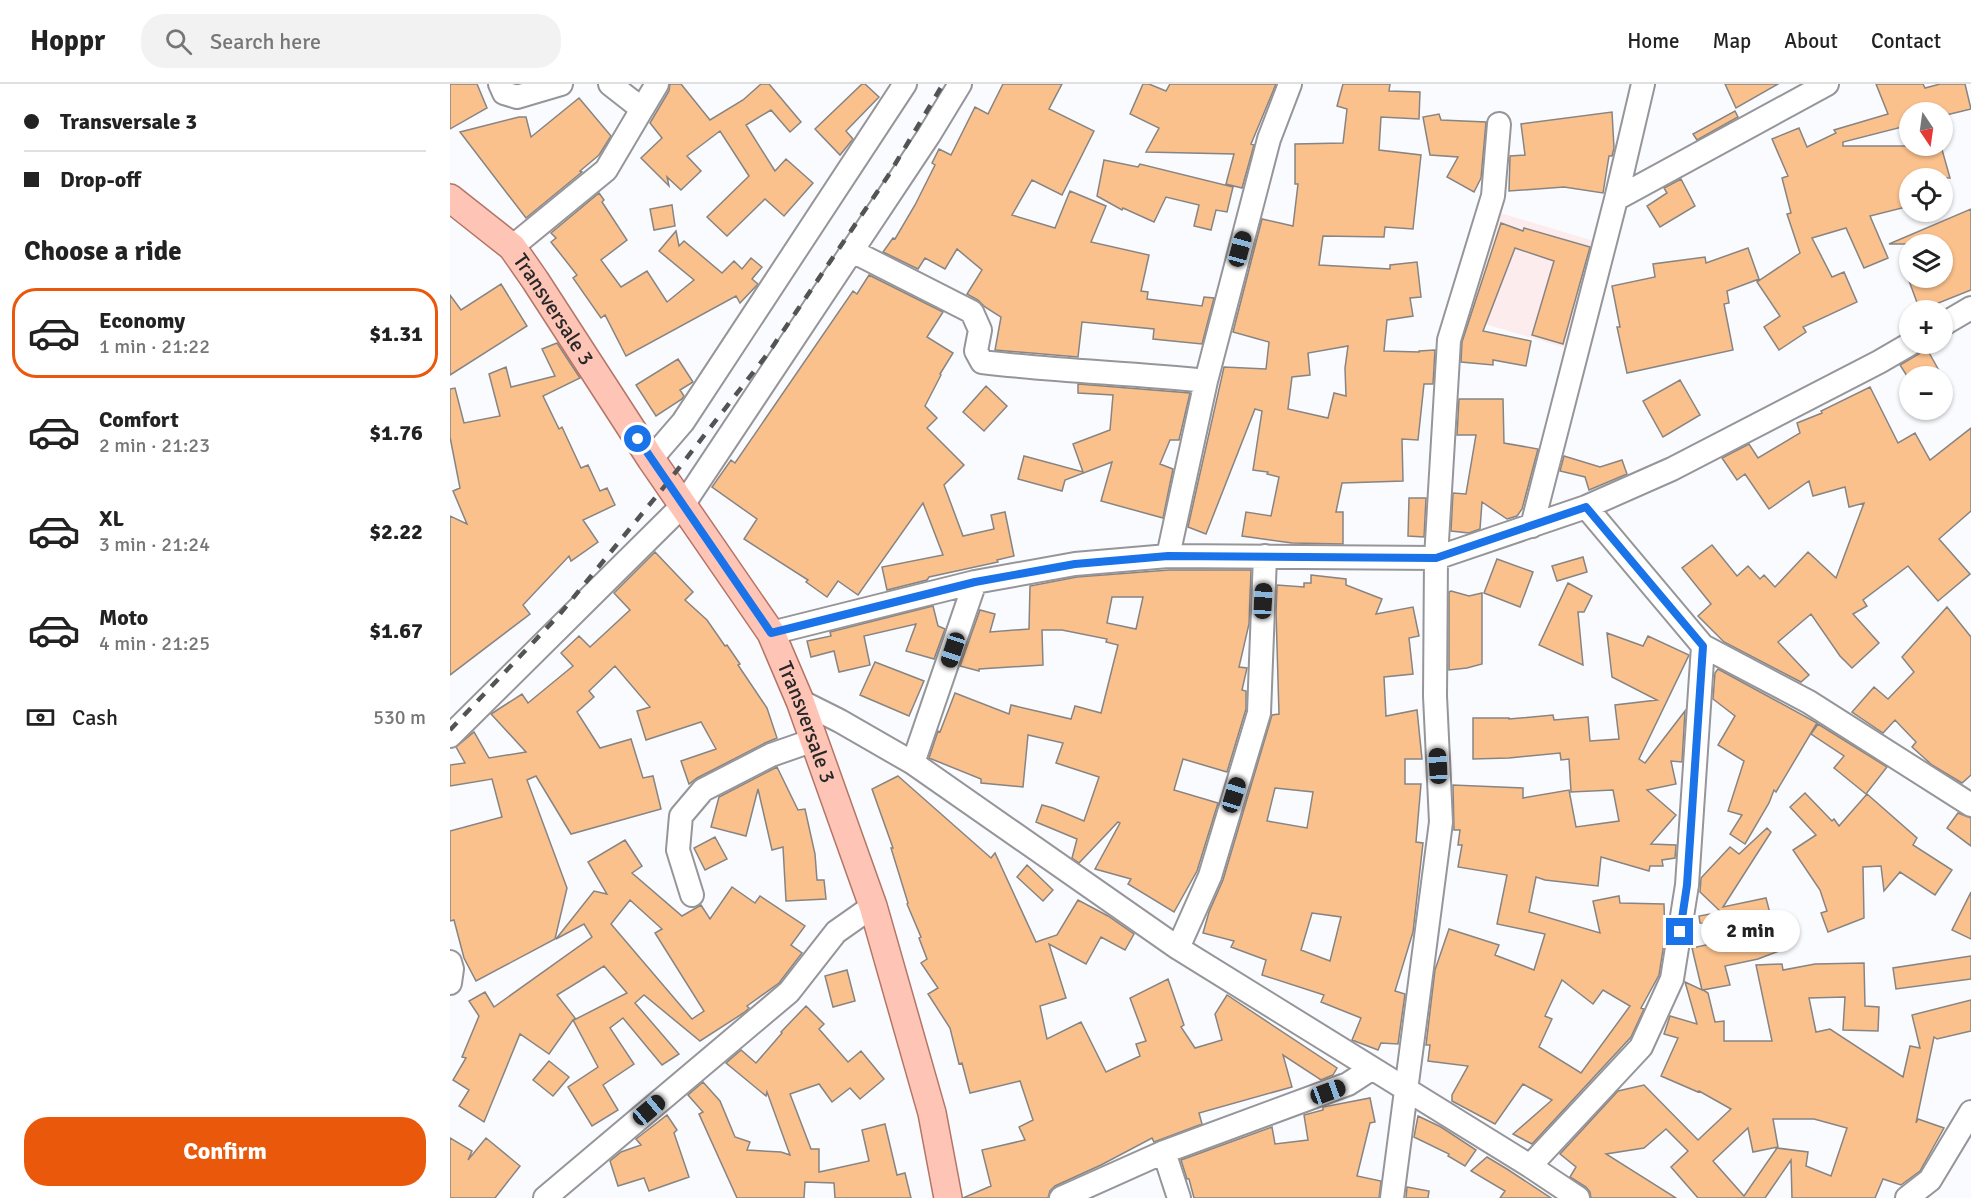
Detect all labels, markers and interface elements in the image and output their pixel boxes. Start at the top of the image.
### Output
search box [141,14,561,68]
text: Hoppr [30,24,105,58]
icon: search [162,25,195,58]
text: Search here [210,28,321,55]
text: Home [1627,28,1680,54]
text: Map [1713,28,1751,54]
text: About [1784,28,1838,54]
text: Contact [1871,28,1941,54]
north arrow [1899,102,1953,156]
map controls [1899,102,1953,420]
text: Transversale 3 [60,108,197,135]
text: Drop-off [60,166,141,193]
button: locate [1899,168,1953,222]
car [1227,229,1253,269]
button: layers [1899,234,1953,288]
text: Choose a ride [24,235,182,268]
street label: Transversale 3 [508,249,600,370]
button: + [1899,300,1953,354]
icon: car [27,306,81,360]
text: Economy [99,307,185,334]
text: $1.31 [369,320,423,347]
text: 1 min · 21:22 [99,334,210,359]
button: − [1899,366,1953,420]
icon: car [27,405,81,459]
text: Comfort [99,406,179,433]
text: $1.76 [369,419,423,446]
route start [624,425,651,452]
text: 2 min · 21:23 [99,433,210,458]
icon: car [27,504,81,558]
text: XL [99,505,124,532]
text: $2.22 [369,518,423,545]
text: 3 min · 21:24 [99,532,210,557]
car [1253,583,1273,619]
icon: car [27,603,81,657]
text: Moto [99,604,148,631]
text: $1.67 [369,617,423,644]
car [939,630,967,670]
text: 4 min · 21:25 [99,631,210,656]
street label: Transversale 3 [772,657,841,787]
icon: cash [24,701,57,734]
text: Cash [72,704,118,731]
text: 530 m [373,705,426,730]
car [1428,748,1448,784]
car [1220,775,1248,815]
callout: 2 min [1701,911,1800,953]
route end [1666,918,1693,945]
text: 2 min [1726,918,1775,943]
car [1308,1077,1348,1107]
car [629,1092,669,1128]
button: Confirm [24,1117,426,1186]

